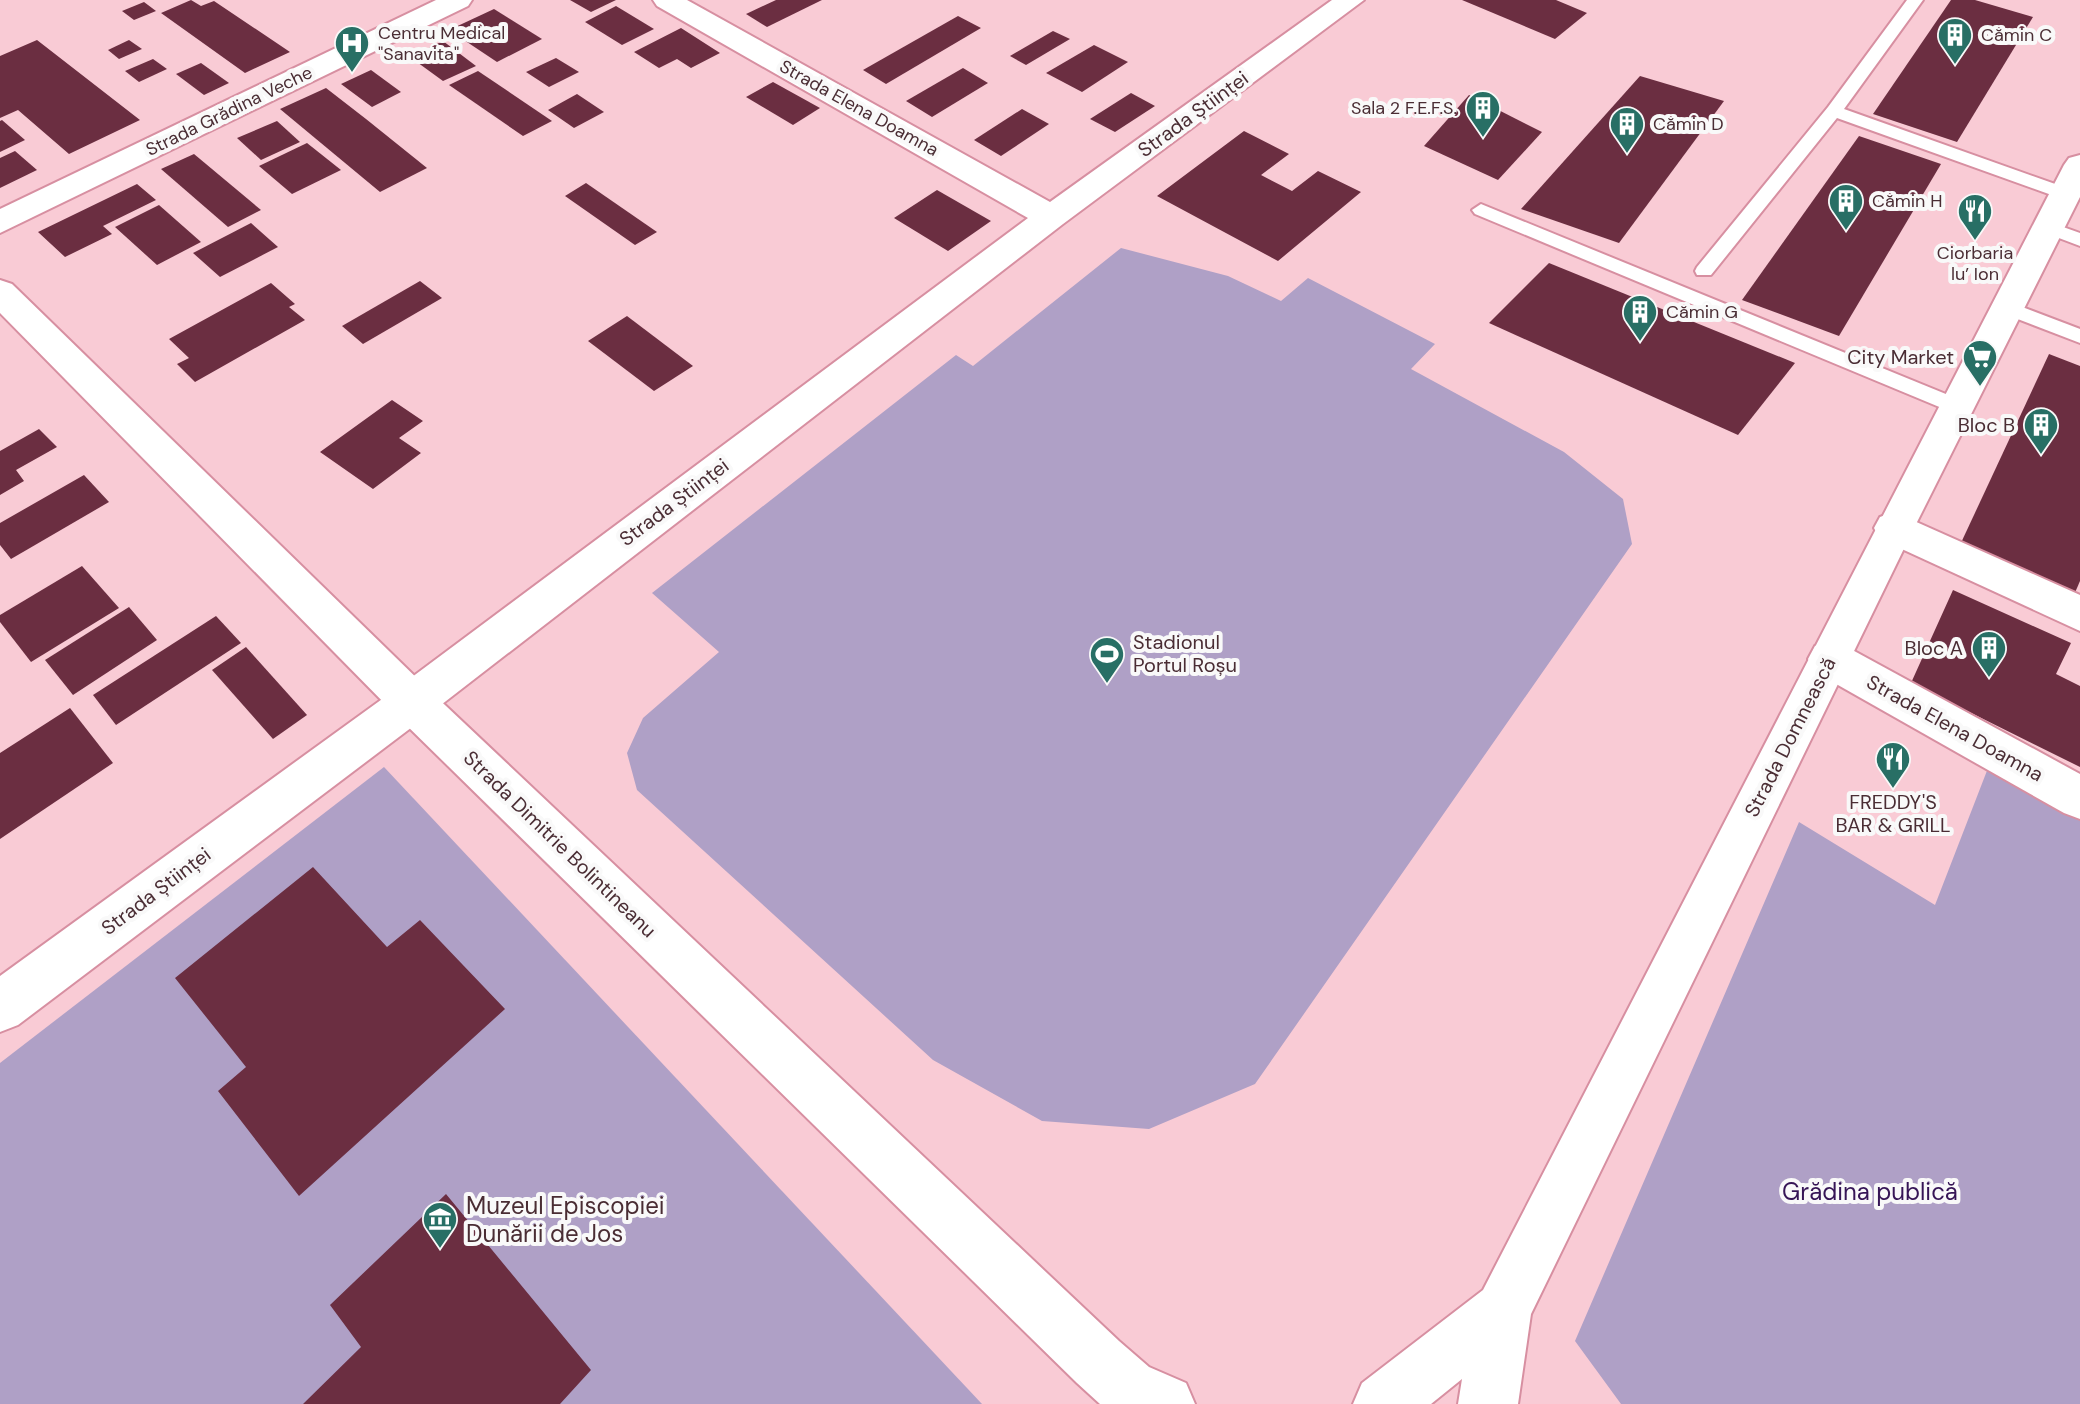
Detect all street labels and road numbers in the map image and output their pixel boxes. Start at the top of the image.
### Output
street label: Strada Elena Doamna [775,54,943,162]
street label: Strada Grădina Veche [142,60,316,162]
street label: Strada Științei [1132,65,1254,163]
street label: Strada Științei [614,452,734,552]
street label: Strada Domnească [1738,653,1842,821]
street label: Strada Elena Doamna [1862,669,2048,787]
street label: Strada Dimitrie Bolintineanu [458,745,662,943]
street label: Strada Științei [96,841,216,941]

